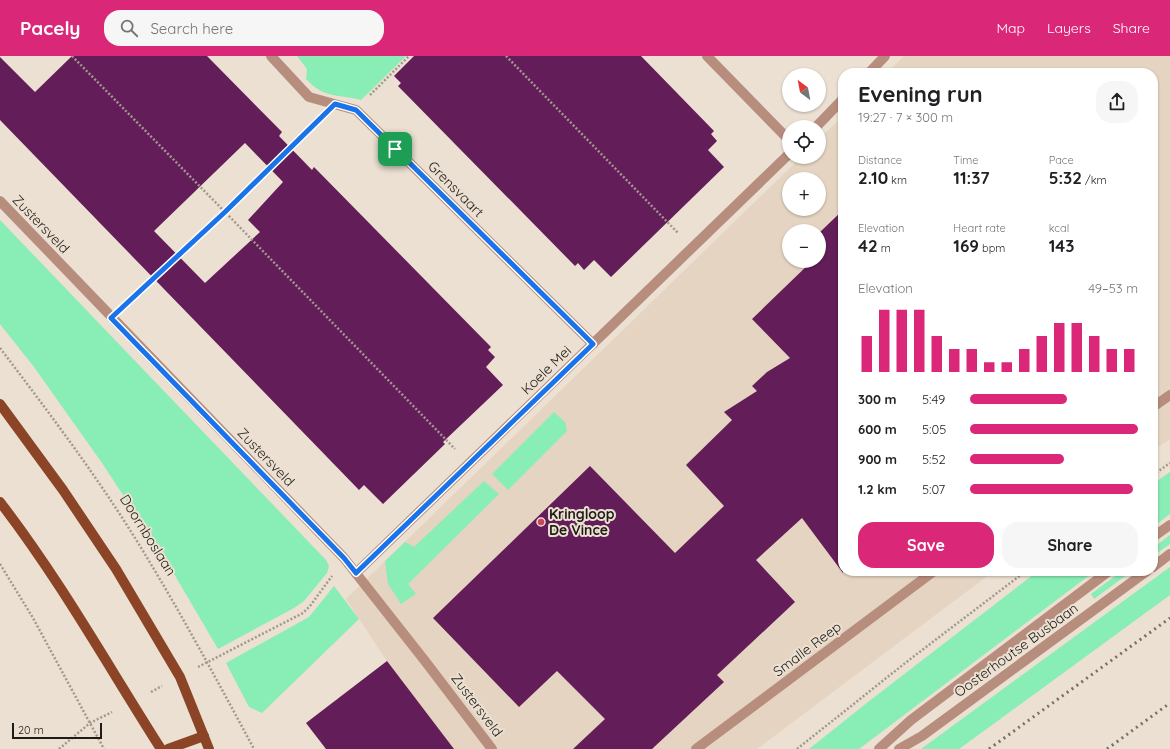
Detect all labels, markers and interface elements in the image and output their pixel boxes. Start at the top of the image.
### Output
search box [104,10,384,46]
text: Pacely [20,16,80,40]
icon: search [118,17,140,39]
text: Search here [150,19,233,38]
text: Map [996,19,1025,37]
text: Layers [1047,19,1091,37]
text: Share [1113,19,1150,37]
north arrow [782,68,826,112]
map controls [782,68,826,268]
text: Evening run [858,80,983,108]
button: share [1096,81,1138,123]
text: 19:27 · 7 × 300 m [858,109,953,125]
button: locate [782,120,826,164]
pin [378,132,412,166]
icon: arrive [384,138,406,160]
text: Distance [858,153,902,167]
text: Time [953,153,979,167]
text: Pace [1049,153,1074,167]
street label: Grensvaart [424,157,488,221]
text: 2.10 [858,167,888,188]
text: 11:37 [953,167,990,188]
text: 5:32 [1049,167,1082,188]
button: + [782,172,826,216]
text: km [888,173,907,187]
text: /km [1082,173,1107,187]
street label: Zustersveld [9,191,73,257]
text: Elevation [858,221,904,235]
text: Heart rate [953,221,1006,235]
text: kcal [1049,221,1069,235]
button: − [782,224,826,268]
text: 42 [858,235,878,256]
text: 169 [953,235,979,256]
text: 143 [1049,235,1074,256]
text: m [878,241,891,255]
text: bpm [979,241,1005,255]
text: Elevation [858,280,913,296]
text: 49–53 m [1088,280,1138,296]
street label: Koele Mei [517,342,575,398]
text: 300 m [858,391,897,407]
text: 5:49 [922,391,945,407]
text: 600 m [858,421,897,437]
text: 5:05 [922,421,946,437]
street label: Zustersveld [234,424,298,490]
text: 900 m [858,451,897,467]
text: 5:52 [922,451,946,467]
text: 1.2 km [858,481,897,497]
text: 5:07 [922,481,945,497]
street label: Doornboslaan [116,491,180,579]
place label: Kringloop De Vince [549,505,615,539]
marker: Kringloop De Vince [536,517,546,527]
button: Save [858,522,994,568]
button: Share [1002,522,1138,568]
street label: Oosterhoutse Busbaan [950,599,1082,701]
street label: Smalle Reep [769,618,845,680]
street label: Zustersveld [447,670,507,740]
scale bar [12,721,102,740]
text: 20 m [18,723,44,737]

